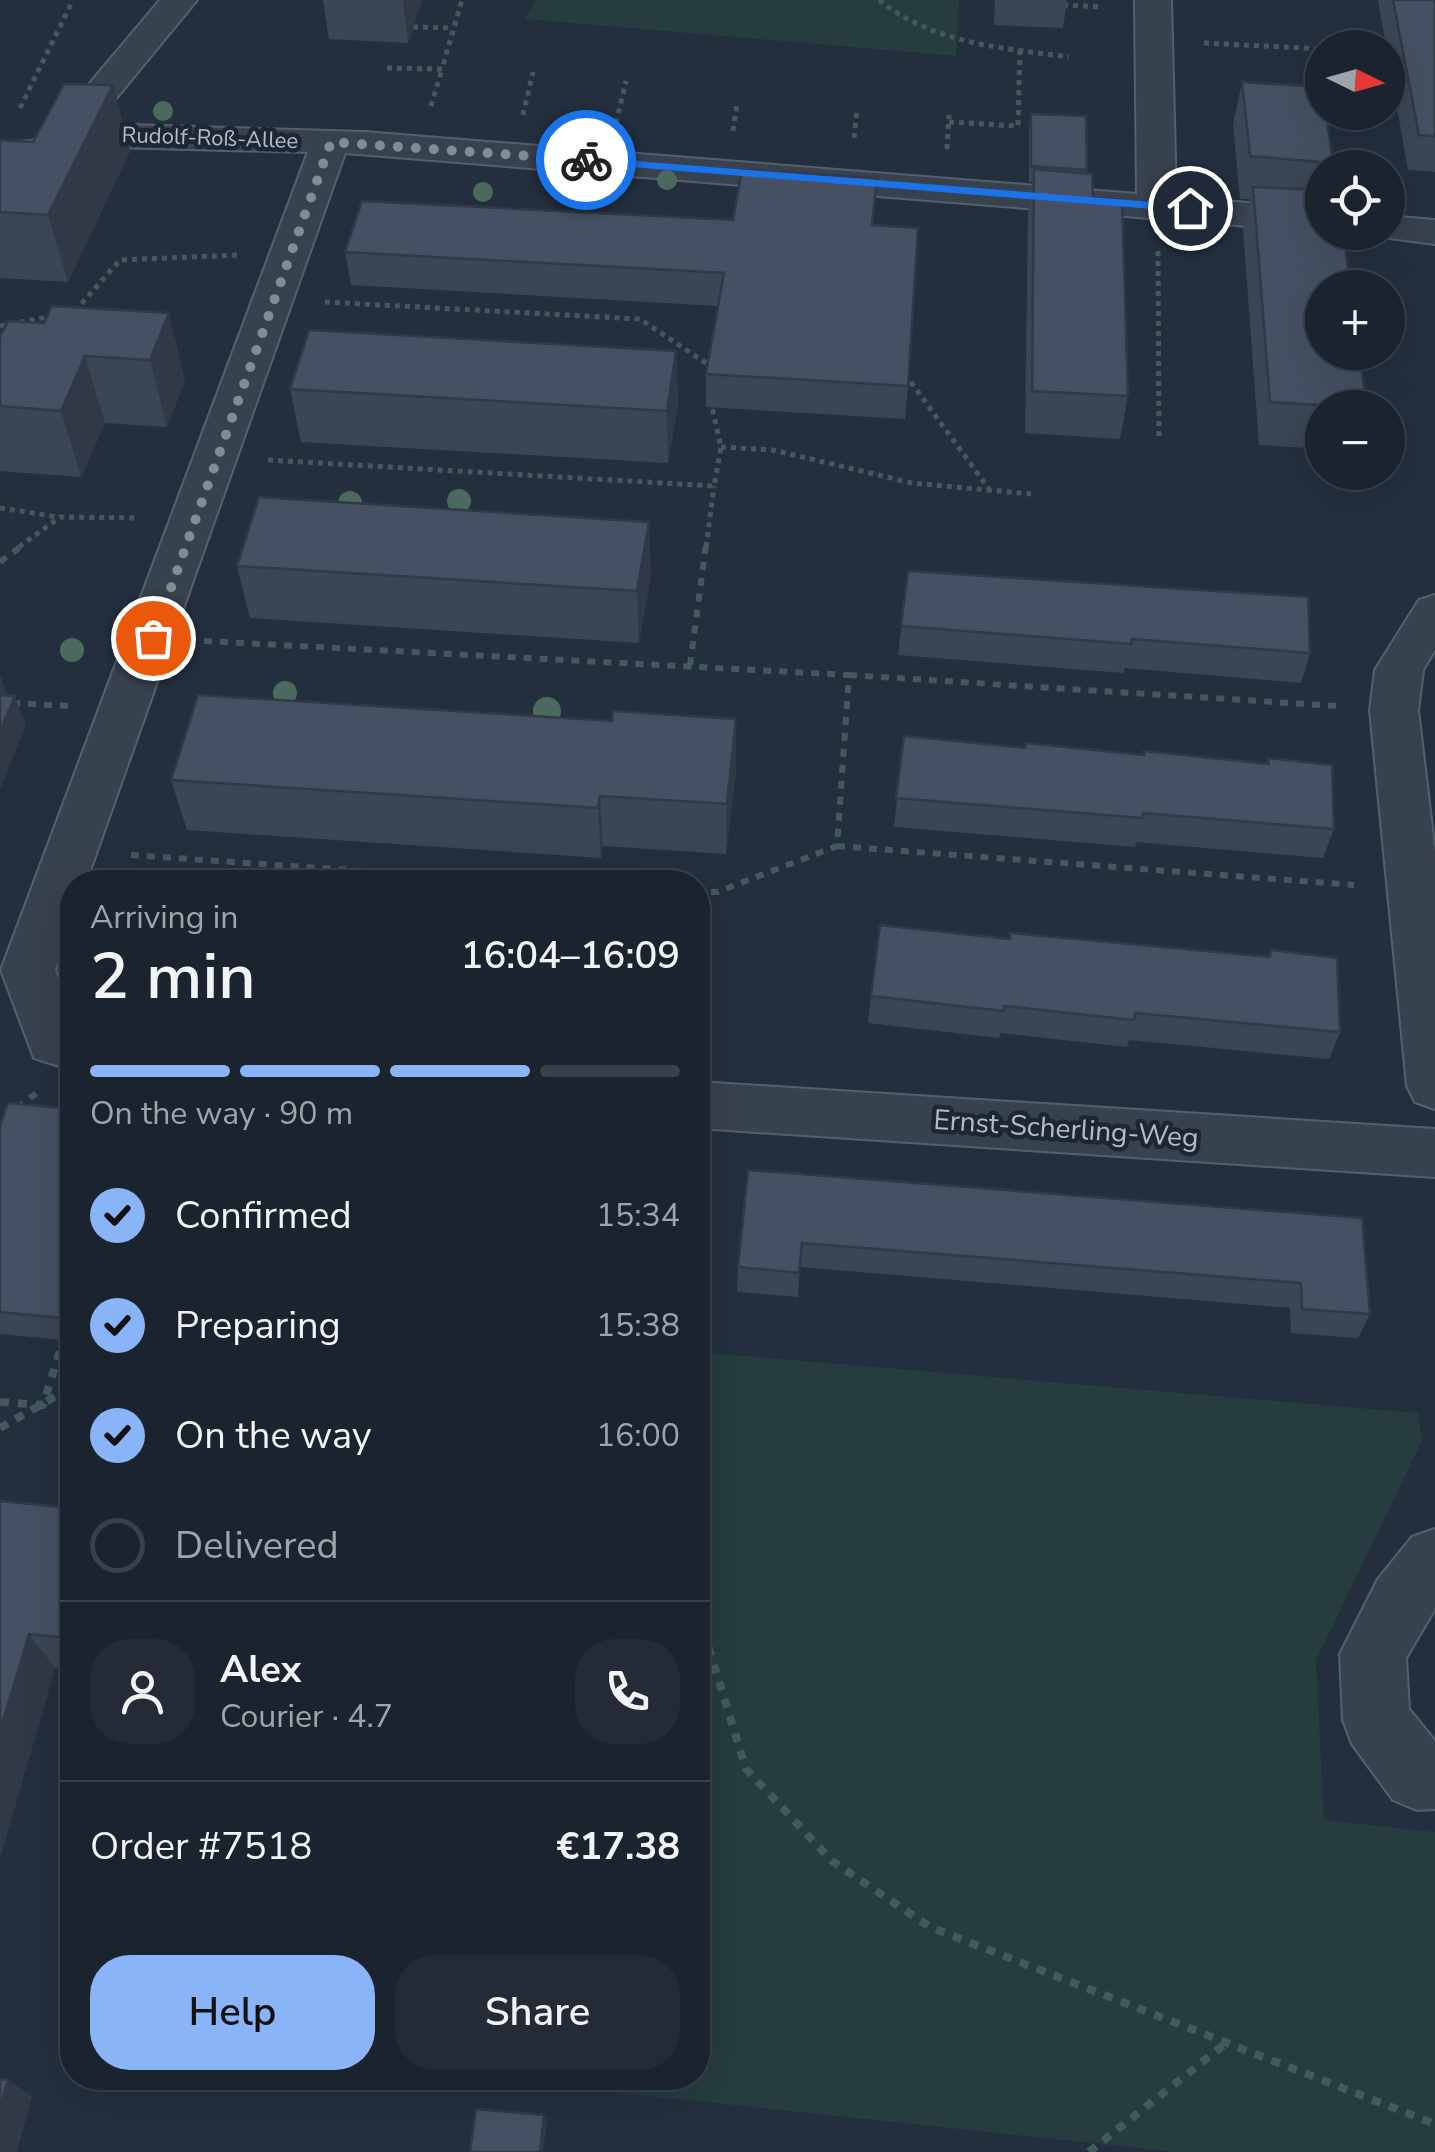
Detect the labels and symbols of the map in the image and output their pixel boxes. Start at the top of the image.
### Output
north arrow [1305,30,1405,130]
courier [536,110,636,210]
street label: Rudolf-Roß-Allee [121,120,299,156]
pin [1148,166,1233,251]
pin [111,596,196,681]
street label: Ernst-Scherling-Weg [932,1101,1200,1157]

